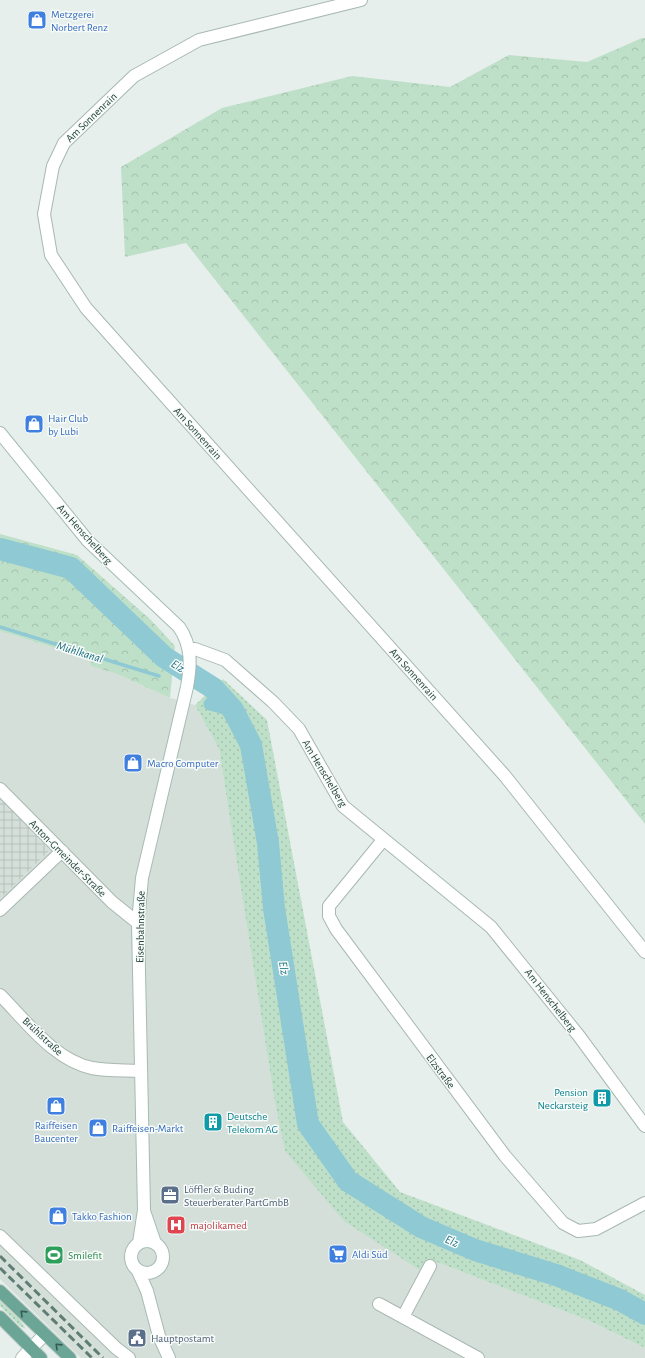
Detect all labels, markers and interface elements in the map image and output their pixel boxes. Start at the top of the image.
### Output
shop icon: Metzgerei Norbert Renz [26,9,48,31]
place label: Metzgerei Norbert Renz [51,9,108,33]
street label: Am Sonnenrain [64,91,119,144]
street label: Am Sonnenrain [172,405,224,461]
shop icon: Hair Club by Lubi [23,413,45,435]
place label: Hair Club by Lubi [48,413,88,437]
street label: Am Henschelberg [55,502,115,567]
water label: Mühlkanal [55,639,105,665]
street label: Am Sonnenrain [388,646,440,702]
water label: Elz [169,657,187,675]
street label: Am Henschelberg [300,738,349,809]
shop icon: Macro Computer [122,752,144,774]
place label: Macro Computer [147,758,219,769]
street label: Anton-Gmeinder-Straße [27,818,108,899]
street label: Eisenbahnstraße [134,891,147,963]
water label: Elz [277,960,291,976]
street label: Am Henschelberg [523,967,579,1034]
street label: Brühlstraße [20,1015,65,1058]
street label: Elzstraße [424,1052,457,1091]
place label: Pension Neckarsteig [538,1087,589,1111]
building icon: Pension Neckarsteig [591,1087,613,1109]
shop icon: Raiffeisen Baucenter [45,1095,67,1117]
building icon: Deutsche Telekom AG [202,1111,224,1133]
place label: Deutsche Telekom AG [227,1111,278,1135]
shop icon: Raiffeisen-Markt [87,1117,109,1139]
place label: Raiffeisen Baucenter [34,1120,78,1144]
place label: Raiffeisen-Markt [112,1123,184,1134]
office icon: Löffler & Buding Steuerberater PartGmbB [159,1184,181,1206]
place label: Löffler & Buding Steuerberater PartGmbB [184,1184,289,1208]
shop icon: Takko Fashion [47,1205,69,1227]
place label: Takko Fashion [72,1211,132,1222]
hospital icon: majolikamed [165,1214,187,1236]
place label: majolikamed [190,1220,247,1231]
water label: Elz [444,1233,461,1249]
supermarket icon: Aldi Süd [327,1243,349,1265]
sports icon: Smilefit [43,1244,65,1266]
place label: Aldi Süd [352,1249,388,1260]
place label: Smilefit [68,1250,102,1261]
one-way arrow [20,1310,28,1317]
public building icon: Hauptpostamt [126,1327,148,1349]
place label: Hauptpostamt [151,1333,214,1344]
one-way arrow [55,1343,63,1351]

